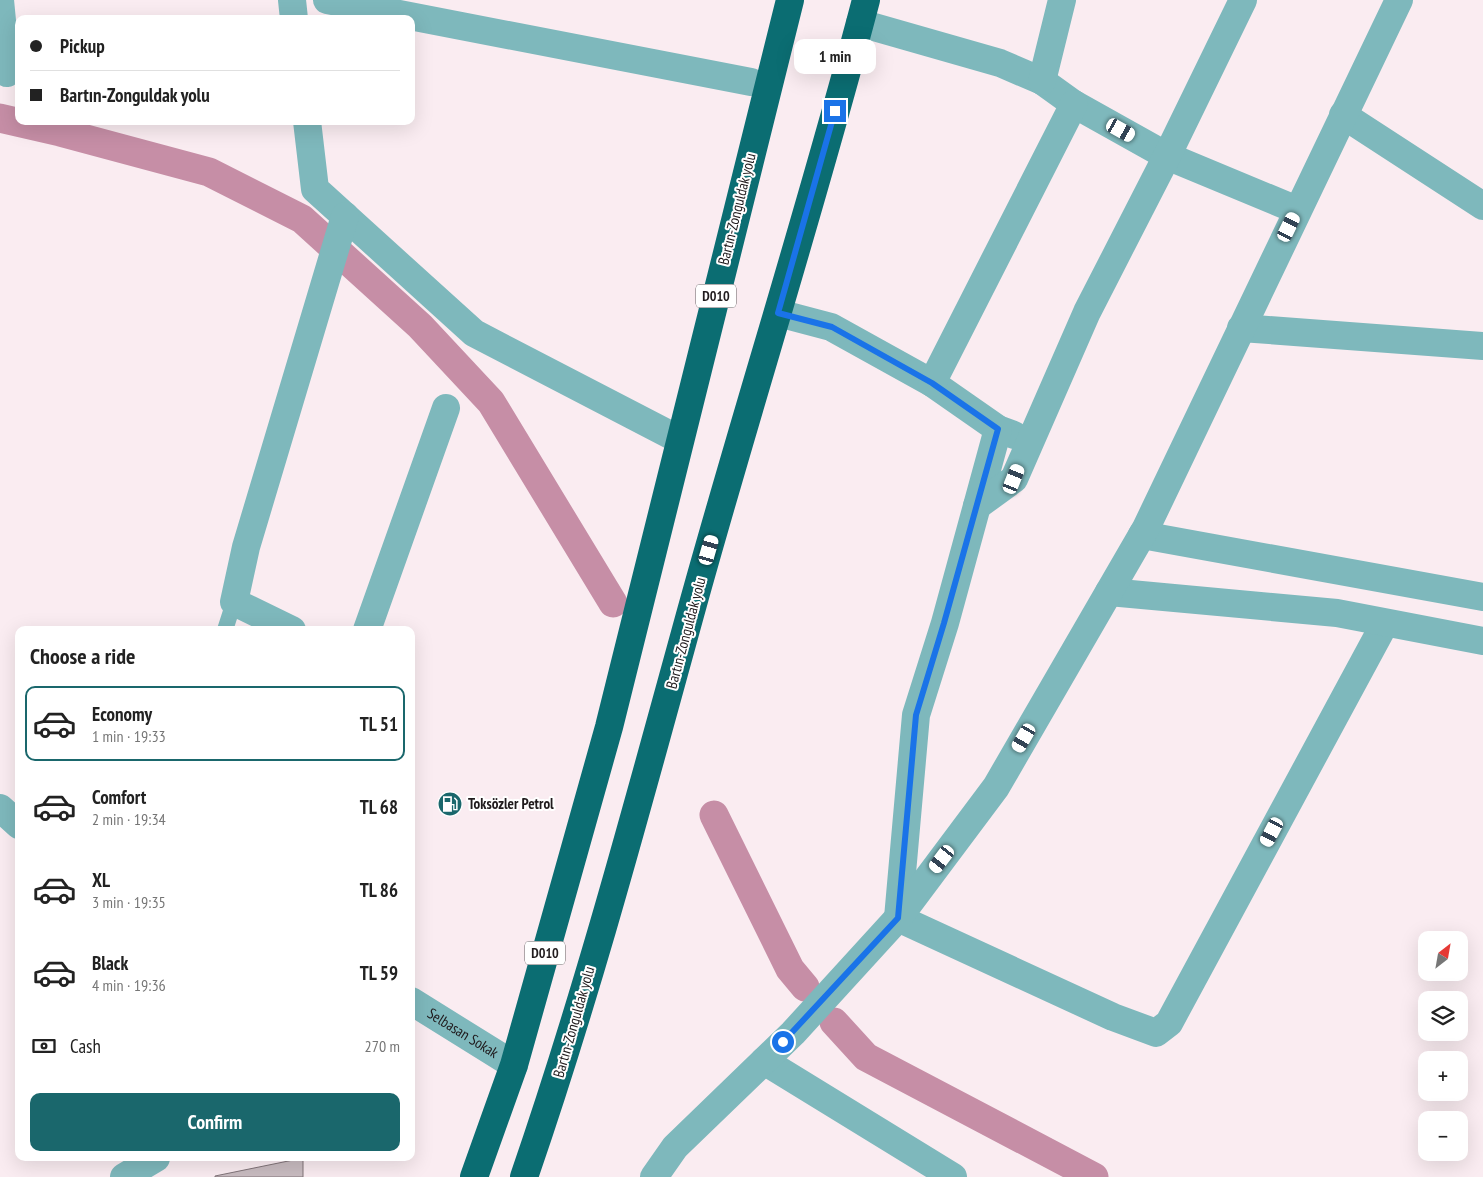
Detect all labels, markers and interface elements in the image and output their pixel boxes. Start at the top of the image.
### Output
text: Pickup [60,34,105,58]
callout: 1 min [794,38,876,74]
text: 1 min [819,46,851,66]
text: Bartın-Zonguldak yolu [60,83,210,107]
route end [824,100,846,122]
car [1104,116,1137,144]
street label: Bartın-Zonguldak yolu [713,151,760,267]
car [1275,210,1302,244]
road number: D010 [696,284,736,308]
car [1001,462,1026,496]
car [697,534,720,566]
street label: Bartın-Zonguldak yolu [662,575,710,691]
text: Choose a ride [30,642,135,670]
icon: car [32,701,77,746]
text: Economy [92,702,152,726]
text: TL 51 [360,712,398,736]
car [1010,721,1037,755]
text: 1 min · 19:33 [92,726,166,746]
icon: car [32,784,77,829]
text: Comfort [92,785,146,809]
fuel station icon: Toksözler Petrol [437,791,463,817]
place label: Toksözler Petrol [468,794,554,813]
text: TL 68 [360,795,398,819]
text: 2 min · 19:34 [92,809,166,829]
car [1258,815,1285,849]
car [926,843,957,875]
icon: car [32,867,77,912]
text: XL [92,868,110,892]
text: TL 86 [360,878,398,902]
text: 3 min · 19:35 [92,892,166,912]
north arrow [1418,931,1468,981]
map controls [1418,931,1468,1161]
road number: D010 [525,941,565,964]
icon: car [32,950,77,995]
text: Black [92,951,128,975]
text: TL 59 [360,961,398,985]
street label: Bartın-Zonguldak yolu [549,964,598,1080]
text: 4 min · 19:36 [92,975,166,995]
button: layers [1418,991,1468,1041]
street label: Selbasan Sokak [424,1004,502,1062]
route start [772,1031,794,1053]
icon: cash [30,1032,58,1060]
text: Cash [70,1034,101,1058]
text: 270 m [365,1036,400,1056]
button: + [1418,1051,1468,1101]
button: Confirm [30,1093,400,1151]
button: − [1418,1111,1468,1161]

